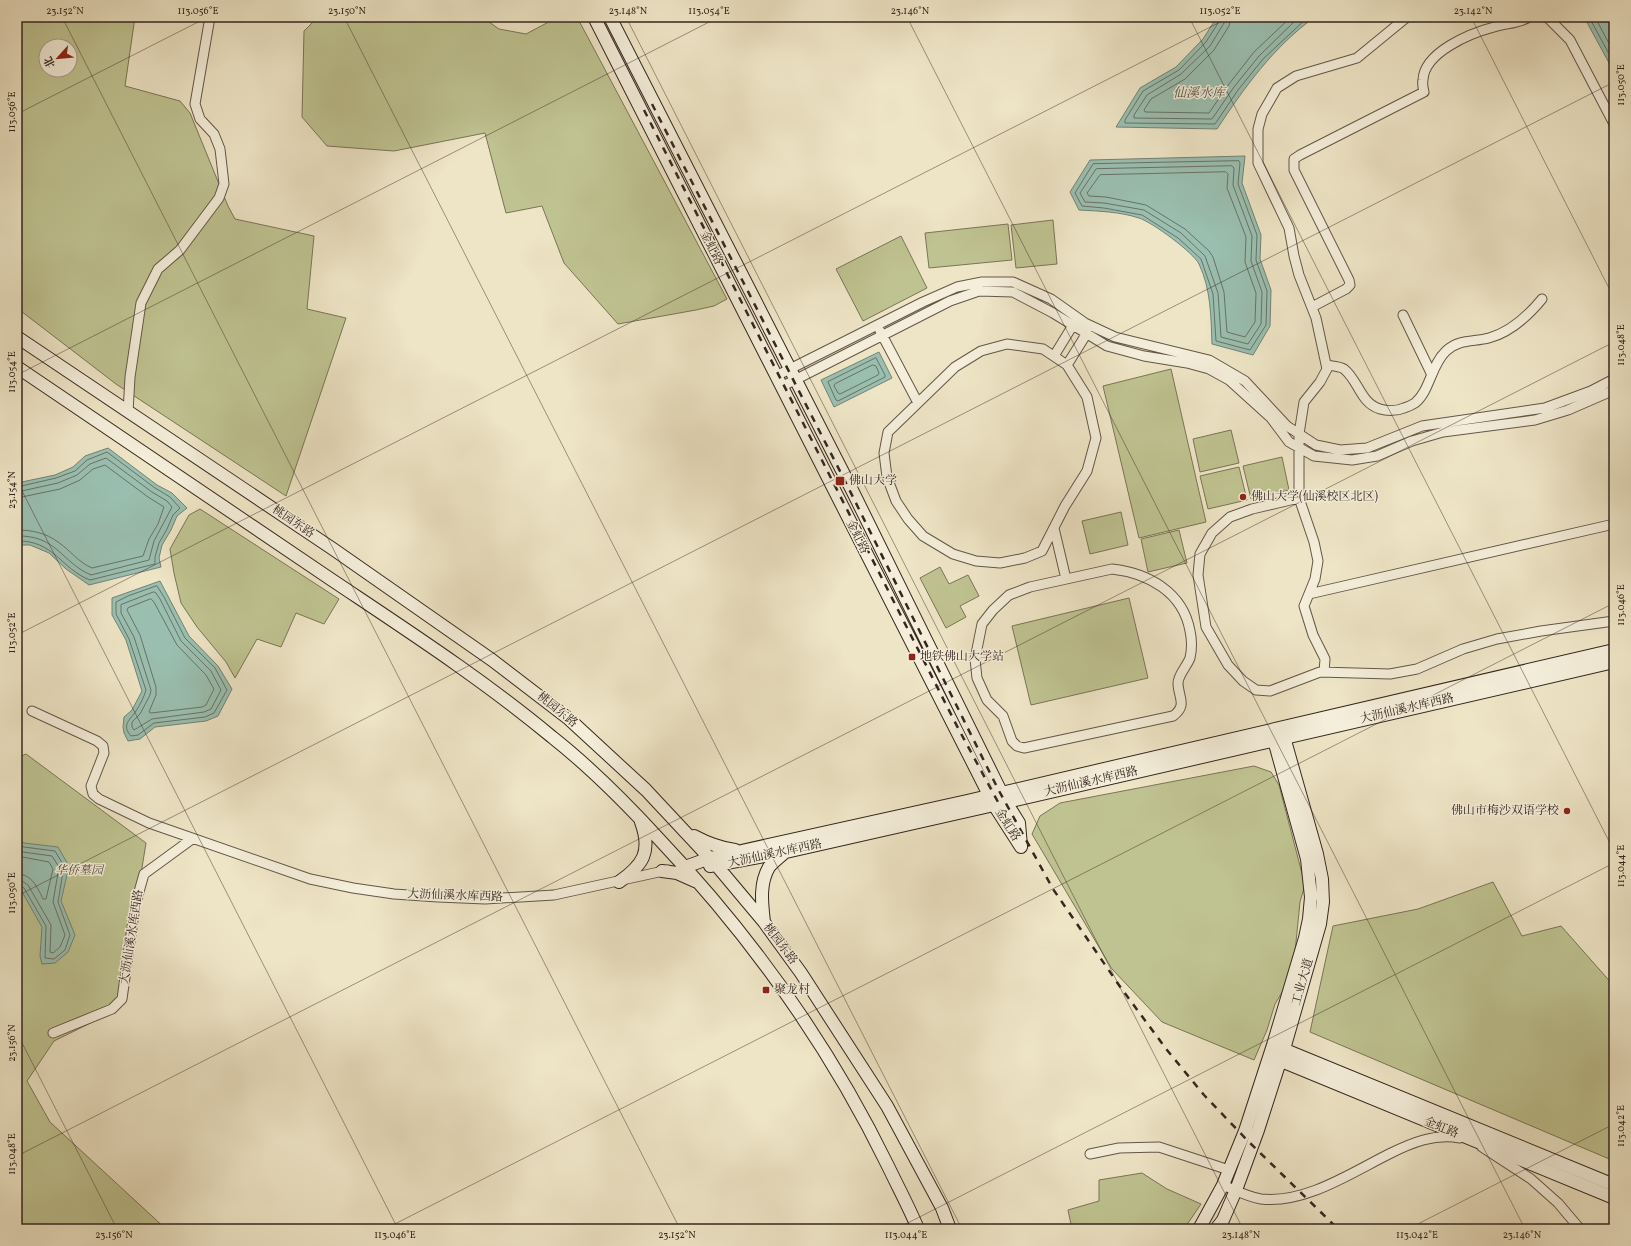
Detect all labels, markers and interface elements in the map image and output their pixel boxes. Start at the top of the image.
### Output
text: 23.152°N [46,4,84,18]
text: 113.056°E [178,4,218,18]
text: 23.150°N [328,4,367,18]
text: 23.148°N [609,4,648,18]
text: 113.054°E [688,4,730,18]
text: 23.146°N [891,4,930,18]
text: 113.052°E [1200,4,1240,18]
text: 23.142°N [1454,4,1493,18]
north arrow [38,38,78,78]
text: 北 [41,54,60,70]
text: 113.050°E [1614,64,1628,106]
water label: 仙溪水库 [1173,85,1227,103]
text: 113.056°E [5,92,19,132]
street label: 金虹路 [696,228,726,268]
text: 113.048°E [1614,324,1628,366]
text: 113.054°E [5,351,19,393]
text: 23.154°N [5,470,19,509]
place label: 佛山大学 [849,473,897,489]
marker: 佛山大学 [834,475,846,487]
place label: 佛山大学(仙溪校区北区) [1251,489,1378,505]
marker: 佛山大学(仙溪校区北区) [1238,492,1248,502]
street label: 桃园东路 [269,502,317,542]
street label: 金虹路 [842,517,872,557]
text: 113.046°E [1614,584,1628,626]
text: 113.052°E [5,613,19,653]
place label: 地铁佛山大学站 [920,649,1004,665]
marker: 地铁佛山大学站 [907,652,917,662]
street label: 桃园东路 [533,689,581,731]
street label: 大沥仙溪水库西路 [1358,690,1456,728]
street label: 大沥仙溪水库西路 [1042,763,1140,801]
place label: 佛山市梅沙双语学校 [1451,803,1559,819]
street label: 金虹路 [991,805,1023,845]
marker: 佛山市梅沙双语学校 [1562,806,1572,816]
street label: 大沥仙溪水库西路 [726,836,824,872]
text: 113.044°E [1614,845,1628,887]
park label: 华侨墓园 [55,863,105,879]
text: 113.050°E [5,872,19,914]
street label: 大沥仙溪水库西路 [407,886,503,906]
street label: 大沥仙溪水库西路 [117,888,147,986]
street label: 桃园东路 [759,920,801,968]
street label: 工业大道 [1289,957,1317,1007]
place label: 聚龙村 [774,982,810,998]
marker: 聚龙村 [761,985,771,995]
text: 23.156°N [5,1024,19,1062]
text: 113.042°E [1614,1105,1628,1147]
street label: 金虹路 [1421,1114,1461,1142]
text: 113.048°E [5,1133,19,1175]
text: 23.156°N [95,1228,133,1242]
text: 113.046°E [374,1228,416,1242]
text: 23.152°N [658,1228,696,1242]
text: 113.044°E [885,1228,927,1242]
text: 23.148°N [1222,1228,1261,1242]
text: 113.042°E [1396,1228,1438,1242]
text: 23.146°N [1503,1228,1542,1242]

